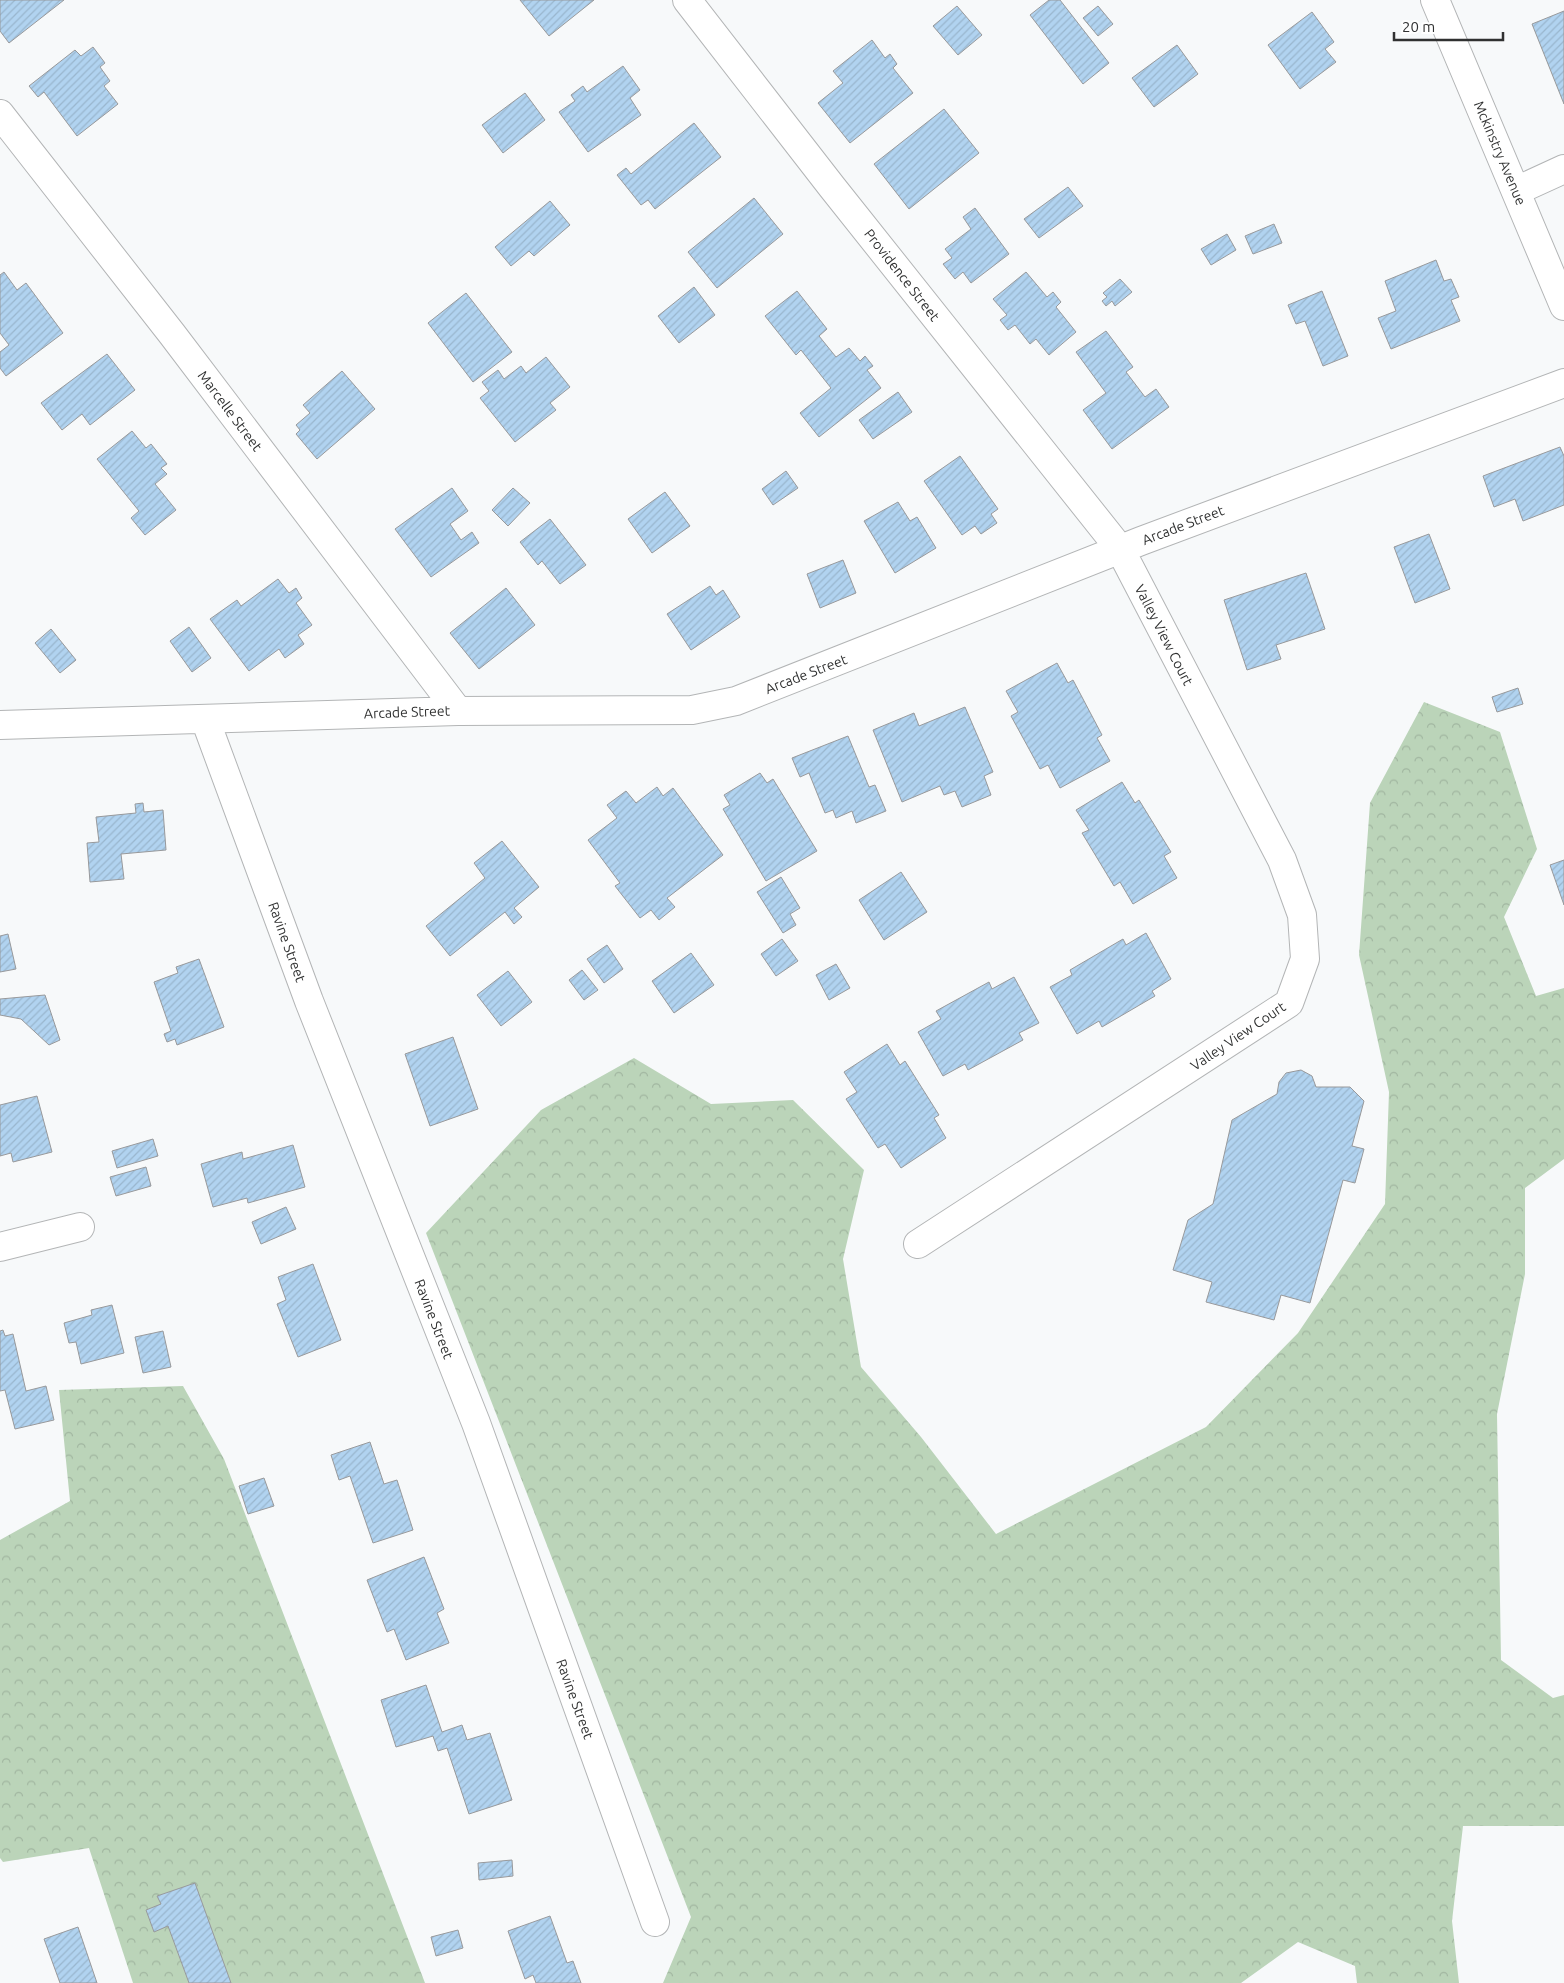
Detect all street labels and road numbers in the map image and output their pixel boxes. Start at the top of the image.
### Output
street label: Mckinstry Avenue [1471,99,1529,207]
street label: Providence Street [861,226,943,325]
street label: Marcelle Street [195,368,266,455]
street label: Arcade Street [1140,502,1227,548]
street label: Valley View Court [1132,582,1197,689]
street label: Arcade Street [763,651,850,697]
street label: Arcade Street [364,702,451,722]
street label: Ravine Street [265,900,309,985]
street label: Valley View Court [1188,998,1289,1074]
street label: Ravine Street [411,1277,457,1362]
street label: Ravine Street [553,1657,597,1742]

